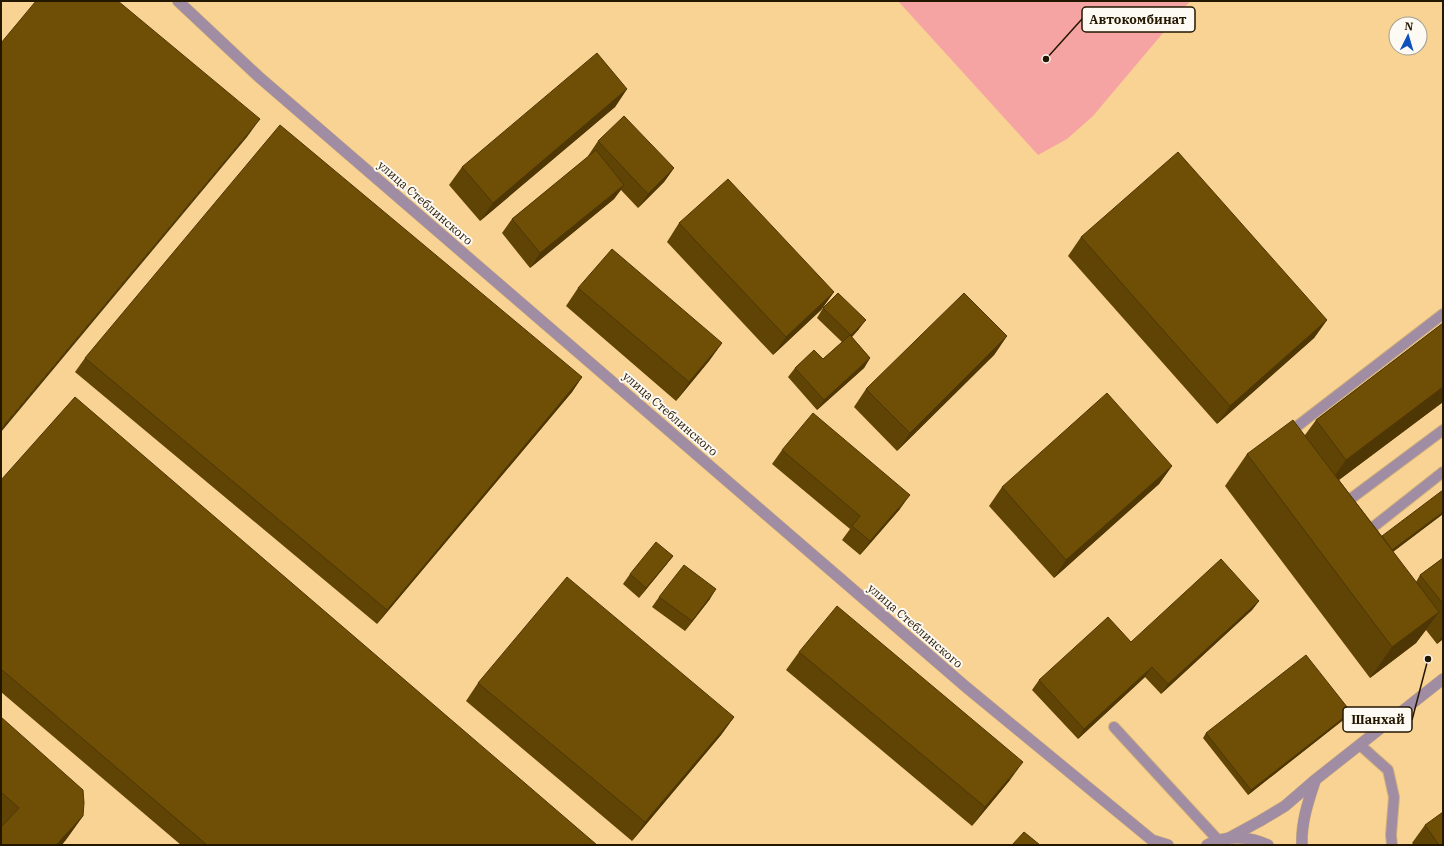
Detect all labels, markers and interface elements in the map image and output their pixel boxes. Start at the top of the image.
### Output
callout: Автокомбинат [1082,7,1195,32]
text: Автокомбинат [1089,11,1187,28]
north arrow [1388,16,1428,56]
text: N [1404,19,1414,33]
street label: улица Стеблинского [375,157,476,248]
street label: улица Стеблинского [620,368,721,459]
street label: улица Стеблинского [865,580,966,671]
callout: Шанхай [1343,707,1412,732]
text: Шанхай [1351,711,1405,728]

